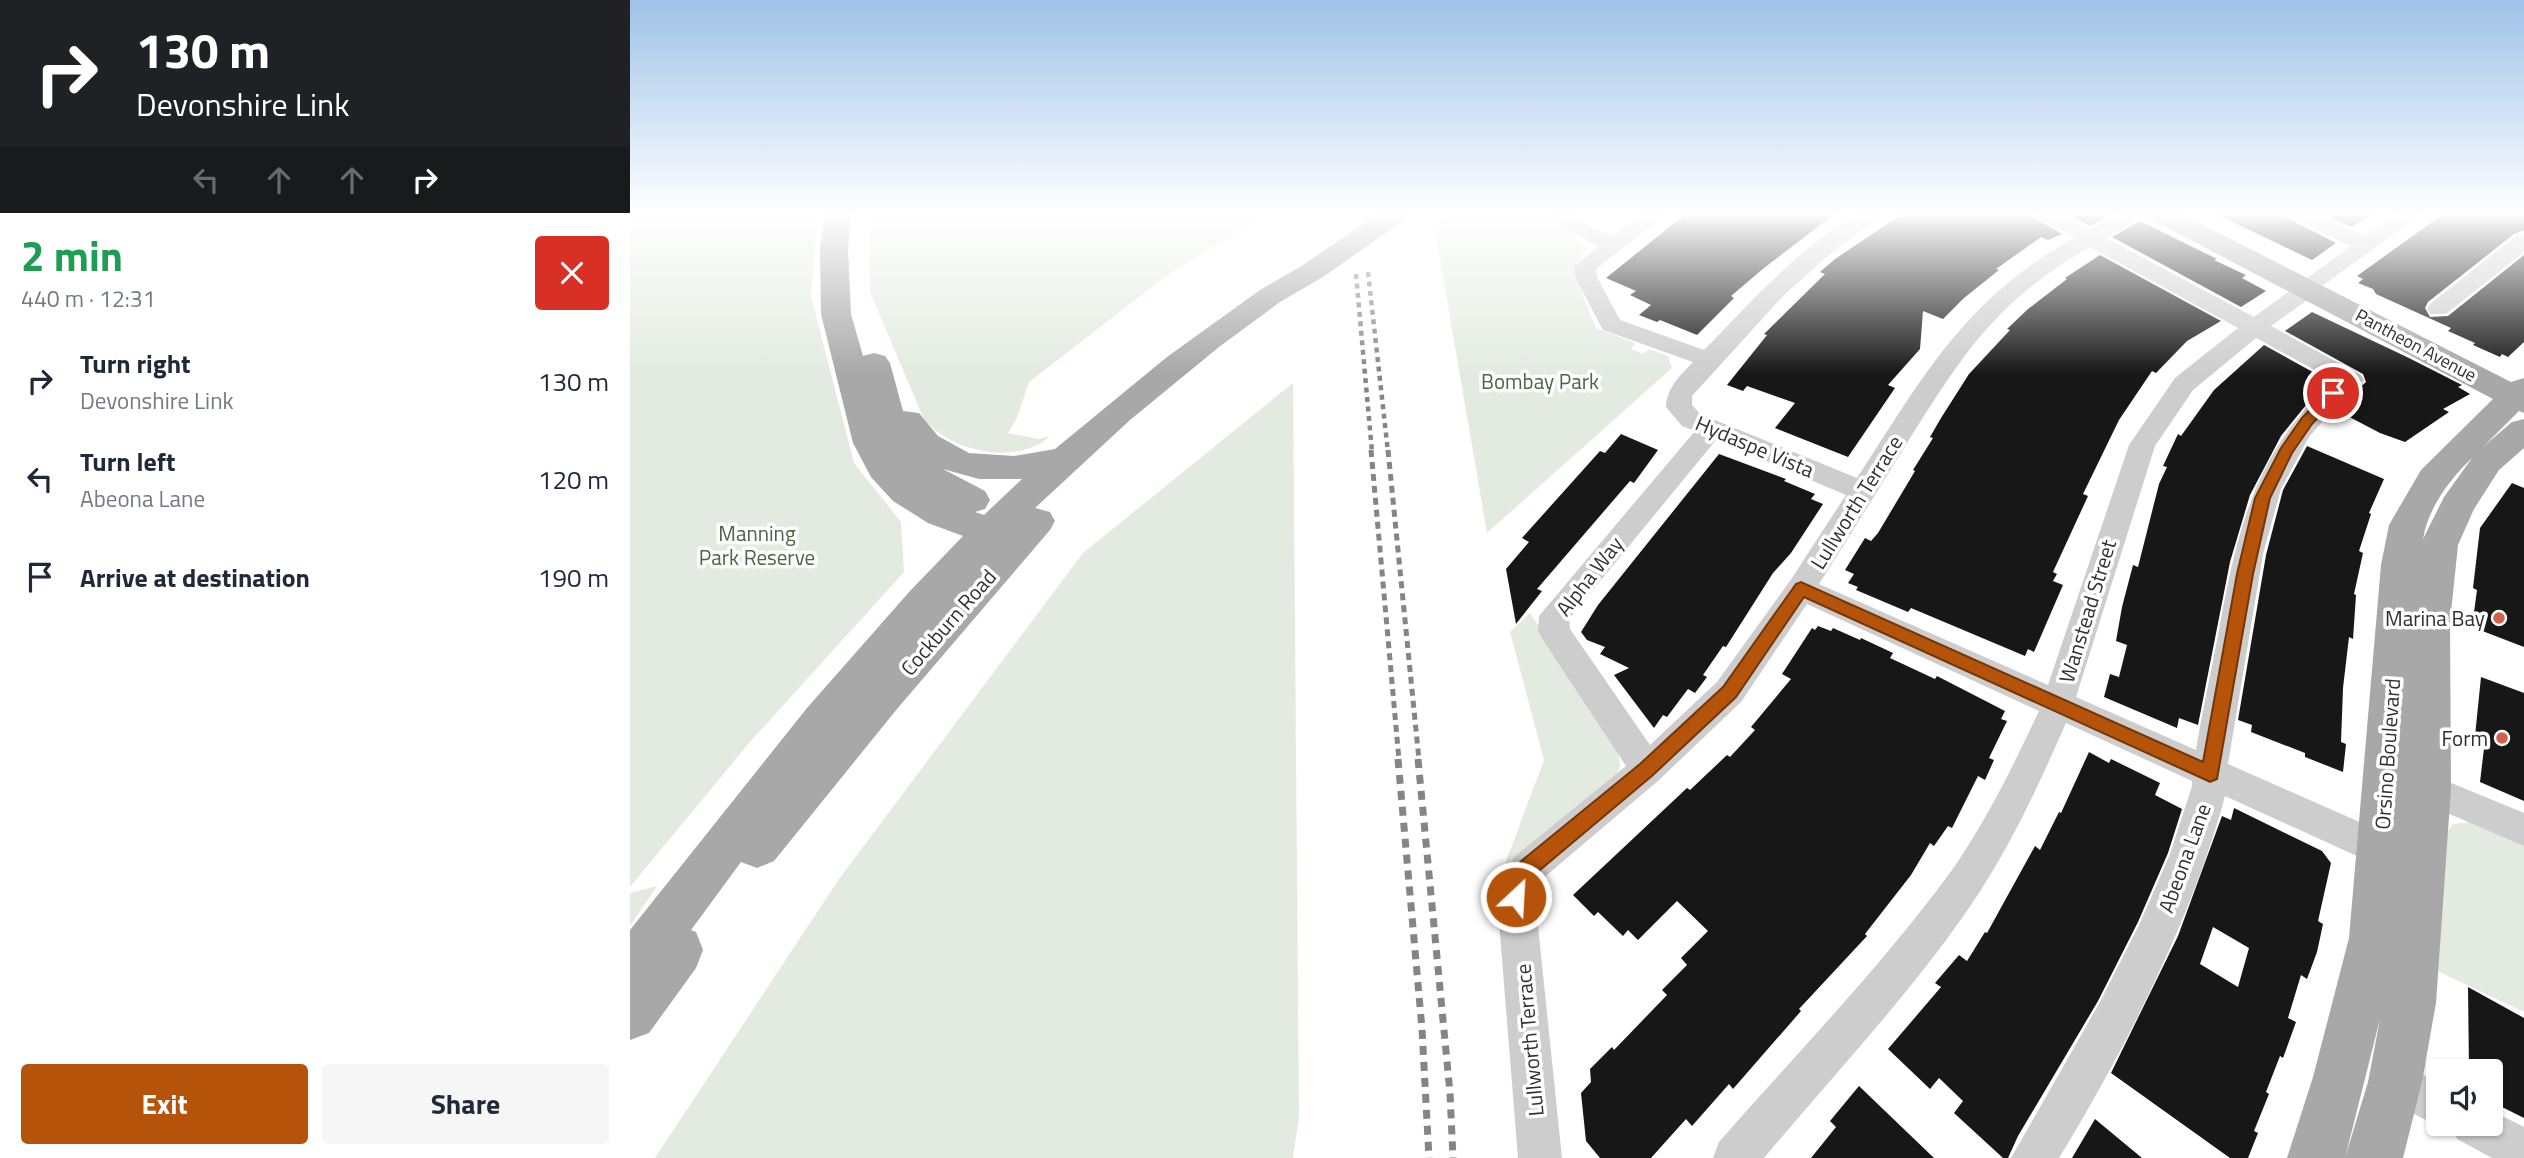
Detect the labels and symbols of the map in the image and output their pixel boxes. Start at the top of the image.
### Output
street label: Pantheon Avenue [2351,302,2481,388]
pin [2303,363,2363,423]
park label: Bombay Park [1481,365,1599,397]
street label: Hydaspe Vista [1691,407,1820,486]
street label: Lullworth Terrace [1802,429,1910,575]
park label: Manning Park Reserve [699,517,815,573]
street label: Alpha Way [1548,529,1630,623]
street label: Wanstead Street [2050,535,2124,687]
street label: Cockburn Road [893,562,1003,682]
place label: Marina Bay [2385,602,2485,634]
marker: Marina Bay [2491,610,2507,626]
street label: Orsino Boulevard [2366,677,2408,831]
place label: Form [2441,722,2488,754]
marker: Form [2494,730,2510,746]
street label: Abeona Lane [2149,799,2219,917]
position arrow [1479,860,1553,934]
street label: Lullworth Terrace [1506,963,1552,1117]

